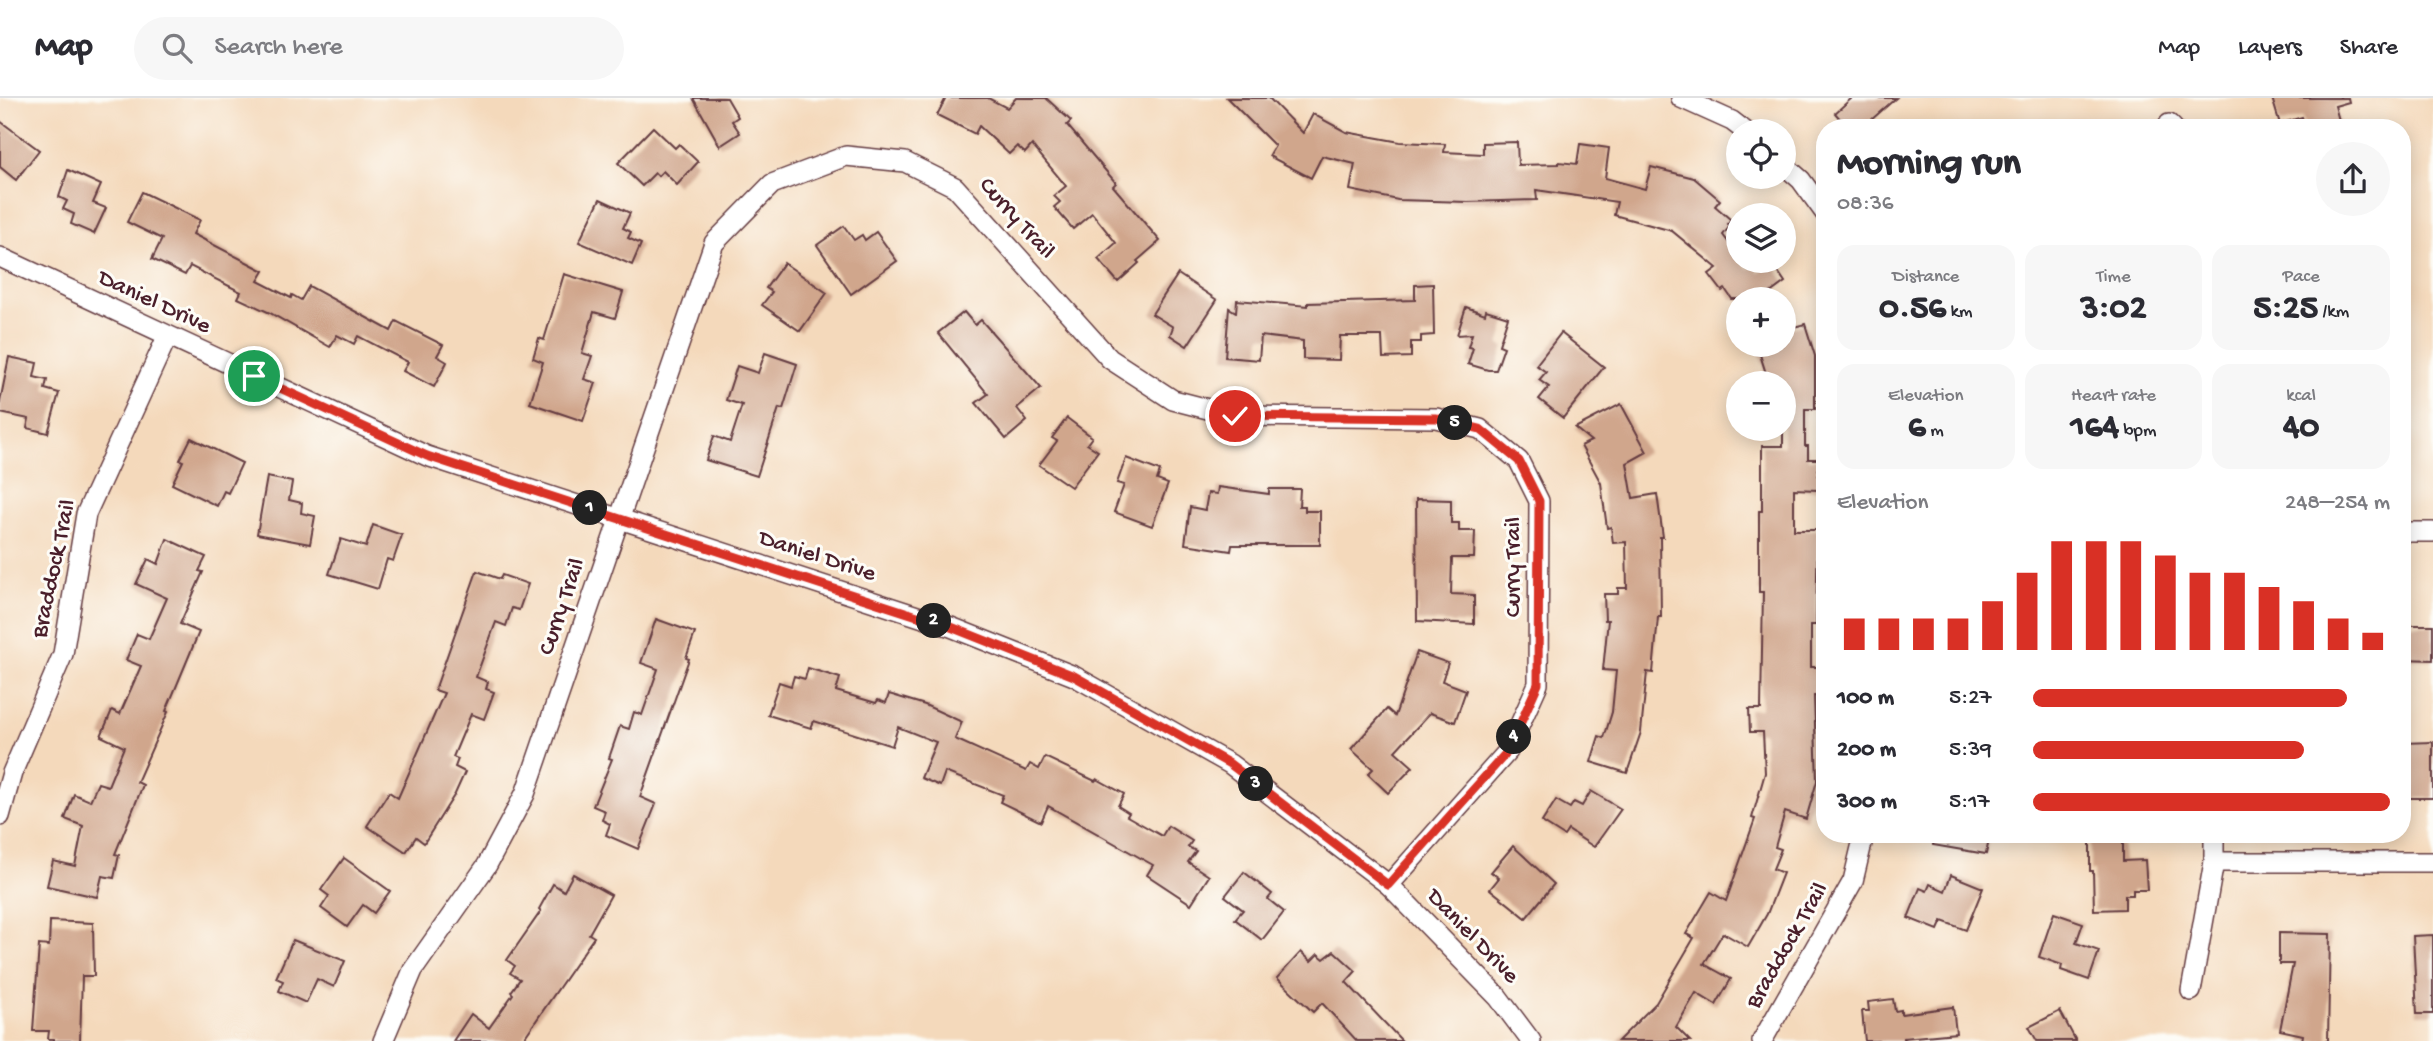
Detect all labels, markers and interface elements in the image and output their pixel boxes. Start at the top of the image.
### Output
search box [134,17,624,80]
text: Map [35,29,92,67]
icon: search [158,29,196,67]
text: Search here [214,33,343,64]
text: Map [2158,34,2200,63]
text: Layers [2238,34,2302,63]
text: Share [2340,34,2398,63]
map controls [1726,119,1796,441]
button: locate [1726,119,1796,189]
button: share [2316,142,2390,216]
text: Morning run [1837,143,2021,187]
street label: Curry Trail [972,172,1060,266]
text: 08:36 [1837,191,1893,218]
button: layers [1726,203,1796,273]
street label: Daniel Drive [91,263,216,342]
text: Distance [1892,266,1959,289]
text: Time [2096,266,2131,289]
text: Pace [2283,266,2320,289]
button: + [1726,287,1796,357]
text: 0.56 [1879,289,1946,330]
text: 3:02 [2080,289,2147,330]
text: 5:25 [2253,289,2318,330]
text: km [1946,301,1973,324]
text: /km [2318,301,2349,324]
pin [224,346,284,406]
icon: arrive [235,357,273,395]
button: − [1726,371,1796,441]
text: Elevation [1888,385,1964,408]
text: Heart rate [2071,385,2156,408]
text: kcal [2286,385,2316,408]
pin [1205,386,1265,446]
icon: check [1216,397,1254,435]
pin: 5 [1438,406,1472,440]
text: 6 [1908,408,1926,449]
text: 164 [2071,408,2119,449]
text: 40 [2283,408,2319,449]
text: 5 [1450,411,1460,434]
text: m [1926,420,1944,443]
text: bpm [2119,420,2156,443]
pin: 1 [572,490,608,526]
text: Elevation [1837,490,1928,517]
text: 248–254 m [2285,490,2390,517]
text: 1 [586,496,593,519]
street label: Braddock Trail [26,497,84,642]
street label: Curry Trail [1500,517,1529,617]
street label: Daniel Drive [753,524,880,590]
street label: Curry Trail [533,555,593,659]
pin: 2 [916,603,951,638]
text: 2 [929,609,938,632]
text: 100 m [1837,685,1894,712]
text: 5:27 [1949,685,1992,712]
pin: 4 [1496,720,1532,754]
text: 4 [1509,725,1518,748]
text: 200 m [1837,737,1896,764]
text: 5:39 [1949,737,1992,764]
pin: 3 [1238,766,1274,802]
text: 3 [1251,772,1260,795]
text: 300 m [1837,789,1897,816]
text: 5:17 [1949,789,1990,816]
street label: Braddock Trail [1740,878,1836,1015]
street label: Daniel Drive [1418,882,1525,991]

